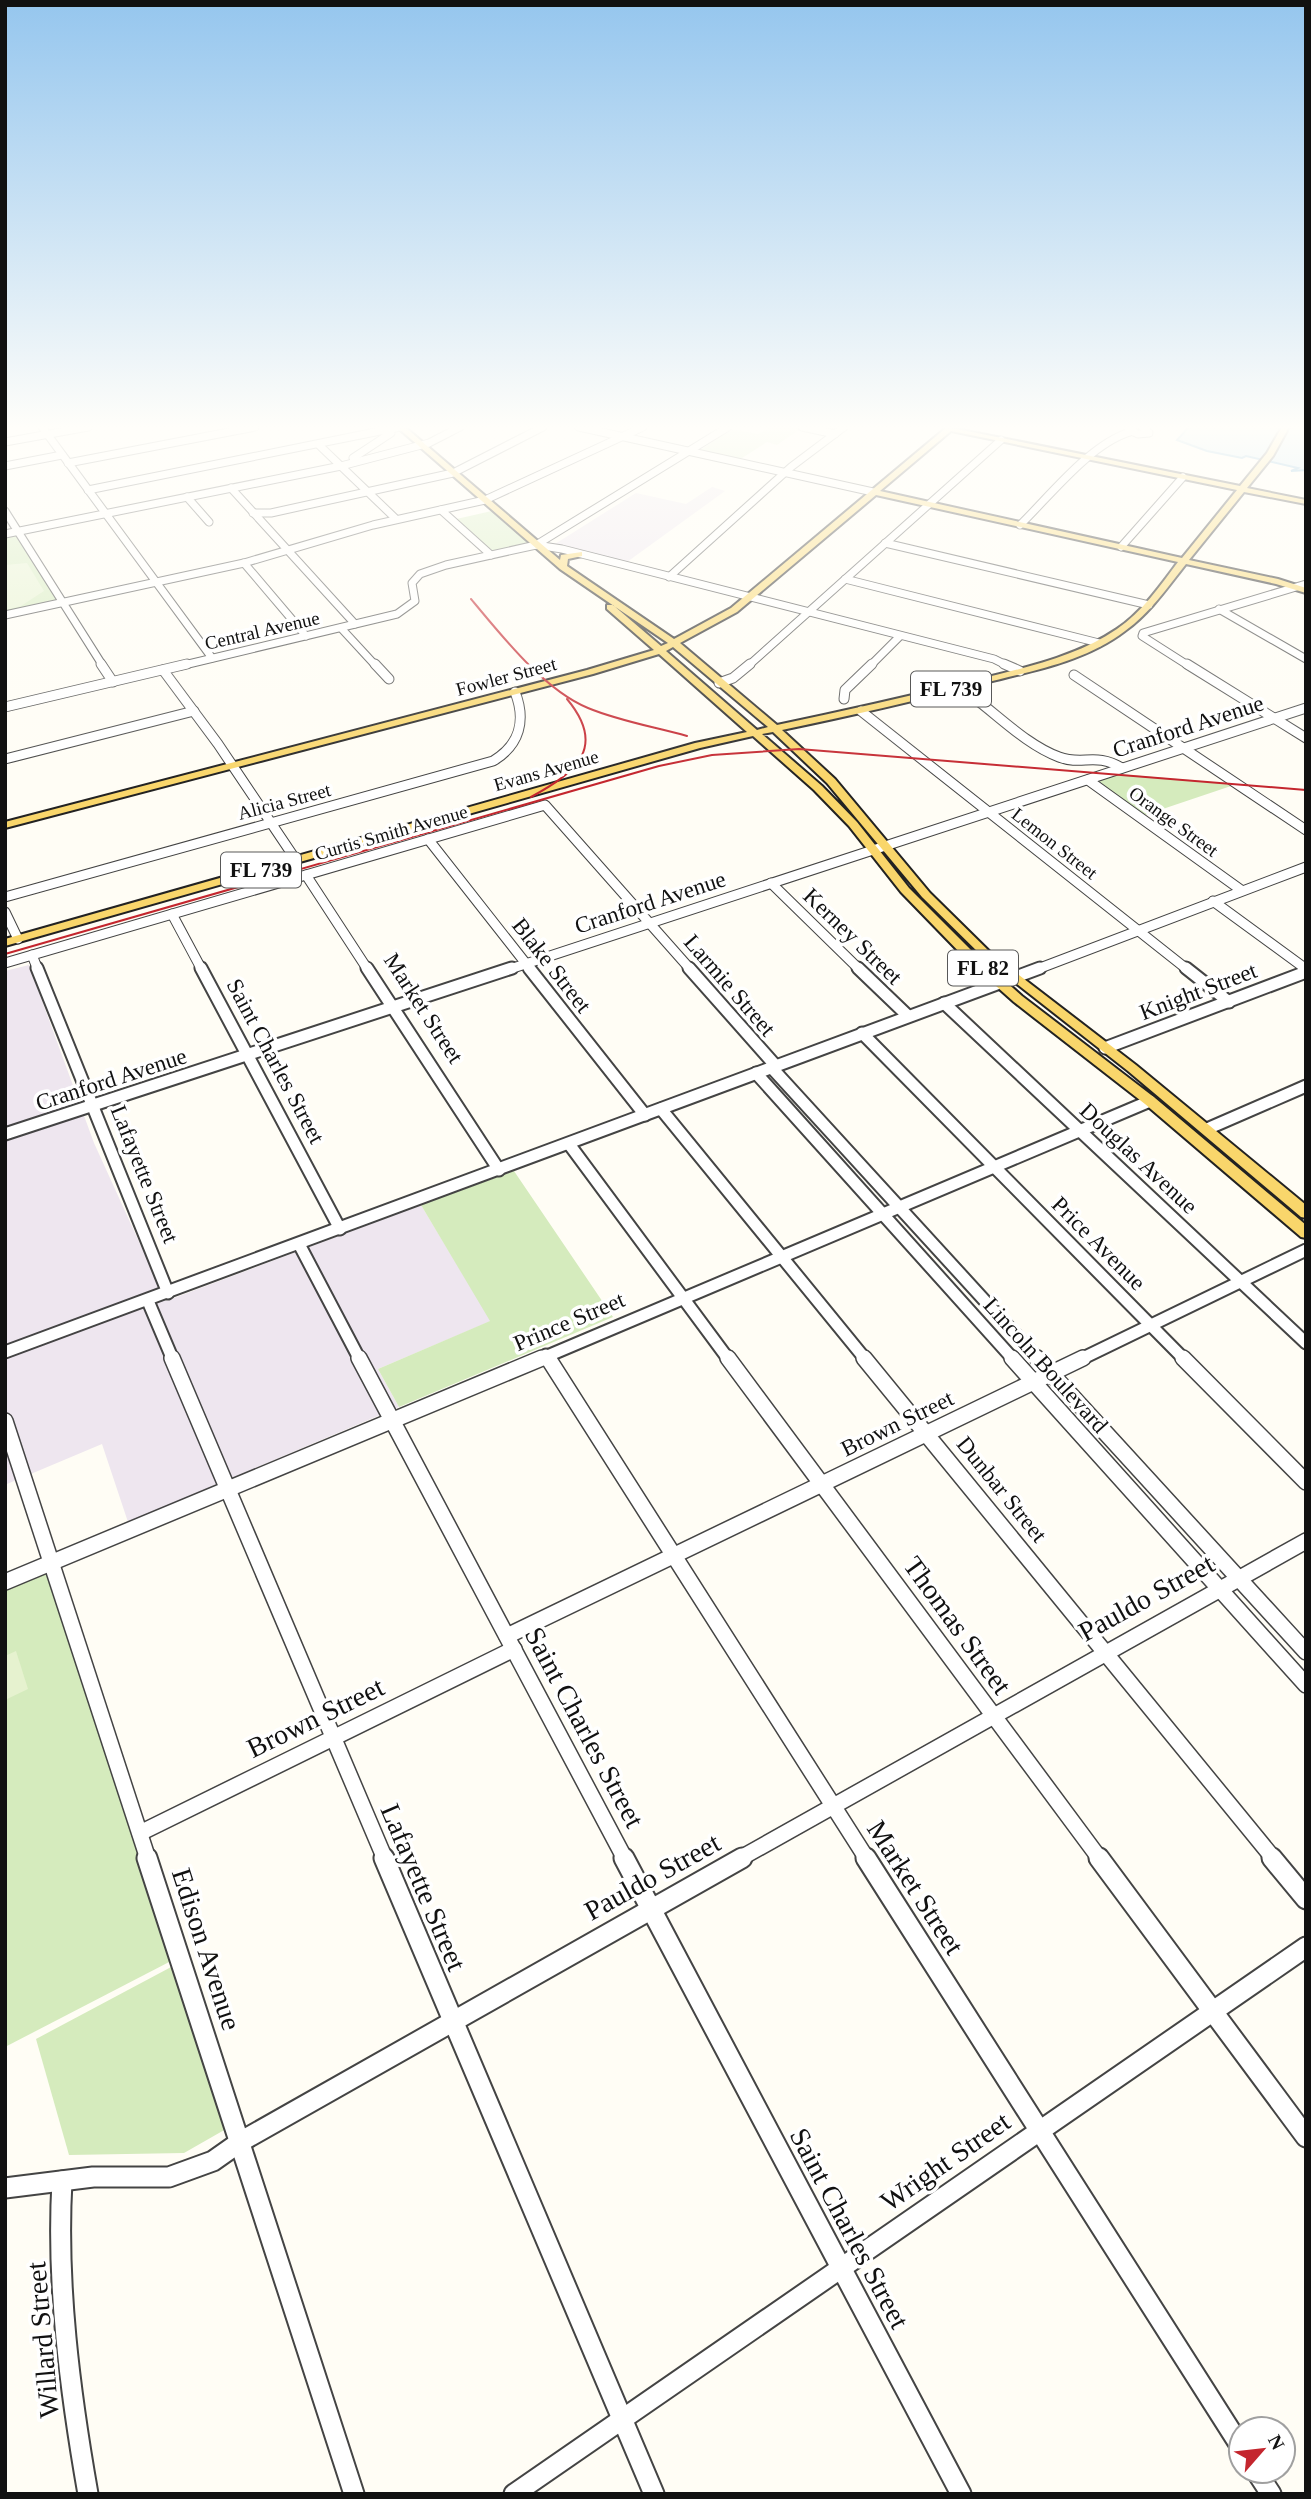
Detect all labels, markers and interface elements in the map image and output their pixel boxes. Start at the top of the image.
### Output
street label: Central Avenue [203,607,322,654]
street label: Fowler Street [454,653,559,700]
road number: FL 739 [911,672,991,706]
street label: Cranford Avenue [1109,690,1267,763]
street label: Evans Avenue [491,746,601,795]
street label: Alicia Street [235,779,334,824]
street label: Orange Street [1125,782,1223,861]
street label: Curtis Smith Avenue [312,801,470,864]
street label: Lemon Street [1008,803,1102,884]
road number: FL 739 [221,852,301,888]
street label: Cranford Avenue [571,866,729,939]
street label: Kerney Street [798,883,907,990]
street label: Blake Street [507,913,597,1018]
street label: Larmie Street [679,930,781,1041]
street label: Market Street [379,949,469,1068]
road number: FL 82 [948,950,1018,986]
street label: Knight Street [1136,957,1261,1025]
street label: Saint Charles Street [222,975,330,1148]
street label: Cranford Avenue [32,1043,190,1116]
street label: Douglas Avenue [1075,1098,1202,1219]
street label: Lafayette Street [106,1102,184,1247]
street label: Price Avenue [1047,1192,1150,1295]
street label: Prince Street [510,1287,629,1356]
street label: Lincoln Boulevard [978,1293,1113,1438]
street label: Brown Street [837,1385,958,1461]
street label: Dunbar Street [951,1432,1052,1548]
street label: Pauldo Street [1073,1547,1220,1647]
street label: Thomas Street [897,1550,1018,1700]
street label: Saint Charles Street [519,1622,651,1833]
street label: Brown Street [242,1671,389,1764]
street label: Lafayette Street [374,1799,473,1975]
street label: Market Street [861,1815,970,1960]
street label: Pauldo Street [579,1826,726,1926]
street label: Edison Avenue [166,1864,247,2034]
street label: Wright Street [875,2105,1016,2217]
street label: Saint Charles Street [784,2123,916,2334]
street label: Willard Street [20,2260,65,2419]
north arrow [1227,2415,1297,2485]
text: N [1264,2431,1289,2453]

